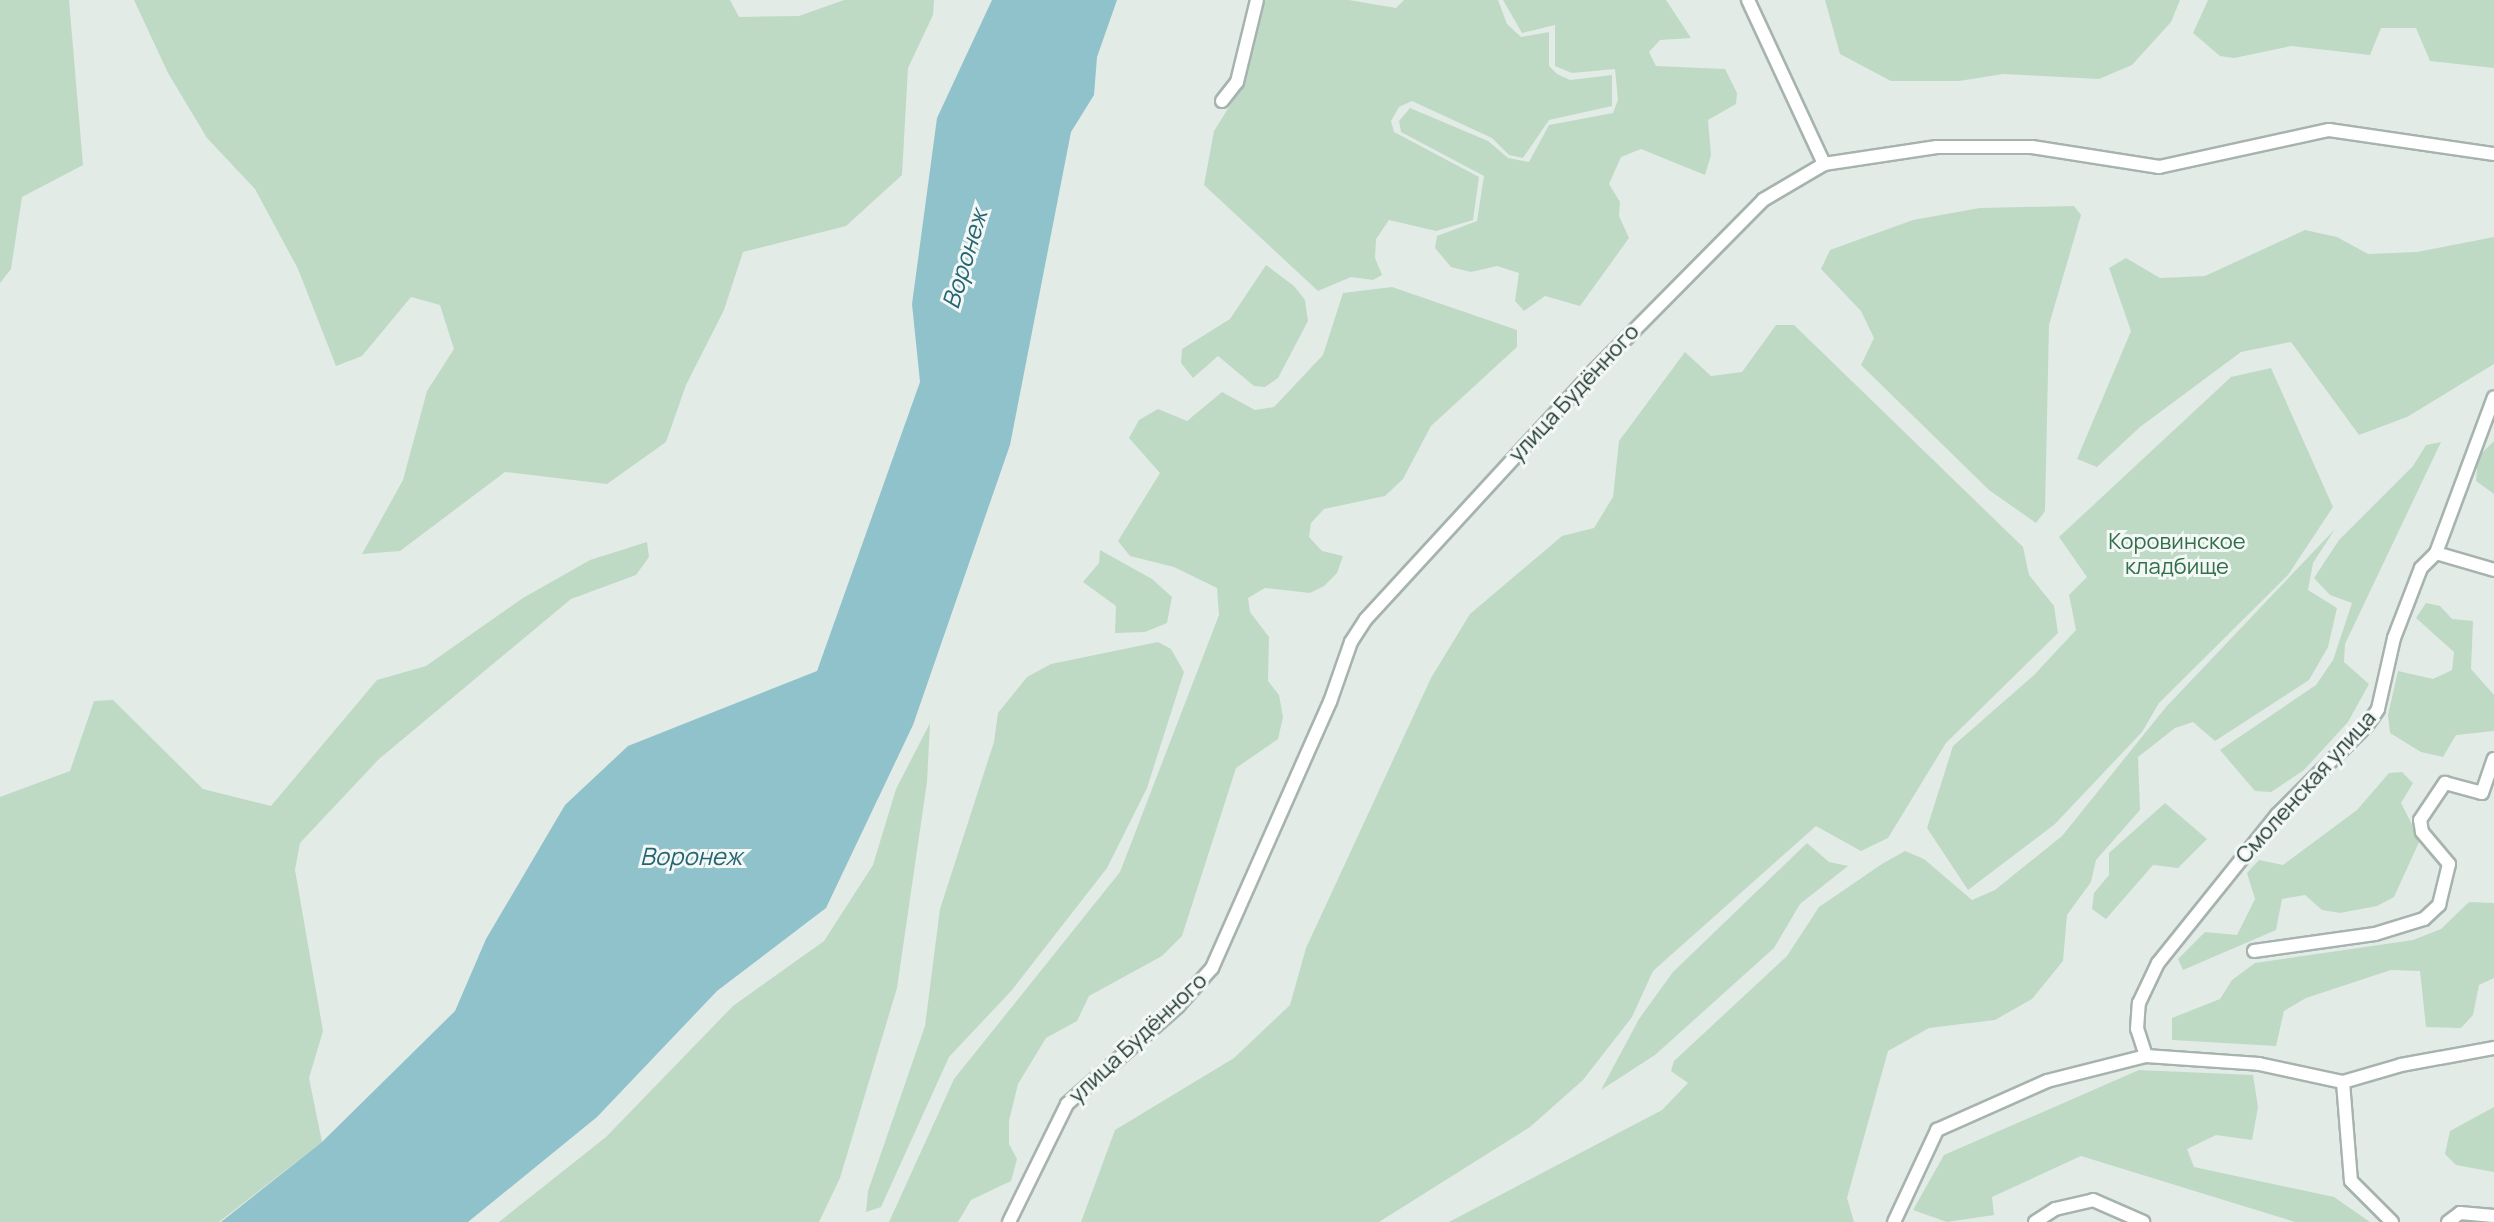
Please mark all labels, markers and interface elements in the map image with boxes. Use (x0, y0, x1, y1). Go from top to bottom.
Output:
water label: Воронеж (935, 206, 993, 312)
street label: улица Будённого (1503, 319, 1645, 467)
park label: Коровинское кладбище (2108, 528, 2246, 580)
street label: Смоленская улица (2230, 705, 2382, 869)
water label: Воронеж (640, 842, 742, 870)
street label: улица Будённого (1064, 967, 1212, 1109)

